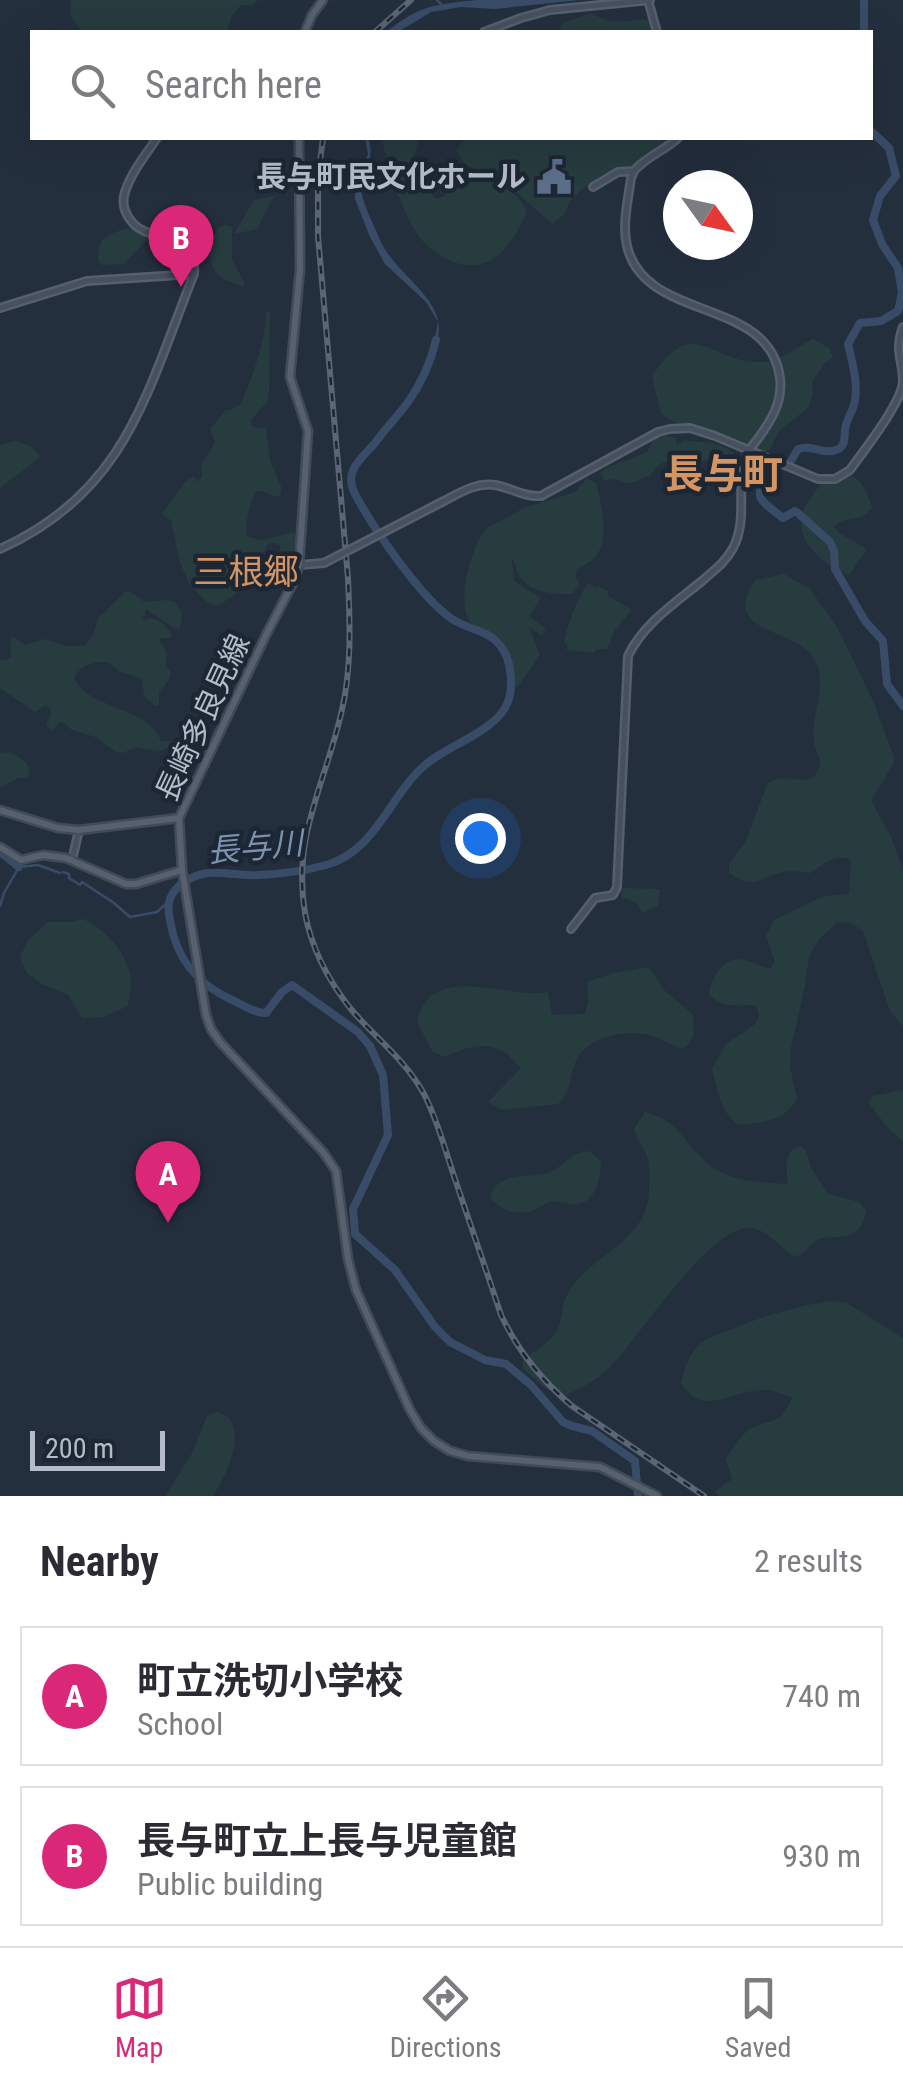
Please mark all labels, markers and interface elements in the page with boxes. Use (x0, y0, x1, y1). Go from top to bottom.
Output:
search box (30, 30, 873, 140)
icon: search (65, 58, 120, 113)
text: Search here (145, 63, 322, 107)
public building icon: 長与町民文化ホール (535, 158, 573, 196)
place label: 長与町民文化ホール (256, 159, 526, 194)
north arrow (663, 170, 753, 260)
pin: B (148, 204, 214, 287)
district label: 長与町 (663, 451, 783, 498)
district label: 三根郷 (193, 552, 299, 593)
street label: 長崎多良見線 (149, 629, 256, 807)
your location (455, 813, 506, 864)
water label: 長与川 (206, 824, 307, 870)
pin: A (136, 1140, 200, 1223)
scale bar (30, 1426, 165, 1470)
text: 200 m (45, 1432, 114, 1465)
text: Nearby (40, 1537, 159, 1586)
text: 2 results (754, 1542, 863, 1580)
text: 町立洗切小学校 (137, 1659, 403, 1703)
text: A (65, 1677, 84, 1715)
text: 740 m (782, 1677, 861, 1715)
text: School (137, 1705, 223, 1743)
text: 長与町立上長与児童館 (137, 1819, 517, 1863)
text: B (66, 1837, 83, 1875)
text: 930 m (782, 1837, 861, 1875)
text: Public building (137, 1865, 323, 1903)
tab: Map (112, 1971, 167, 2064)
tab: Directions (390, 1971, 502, 2064)
tab: Saved (725, 1971, 791, 2064)

